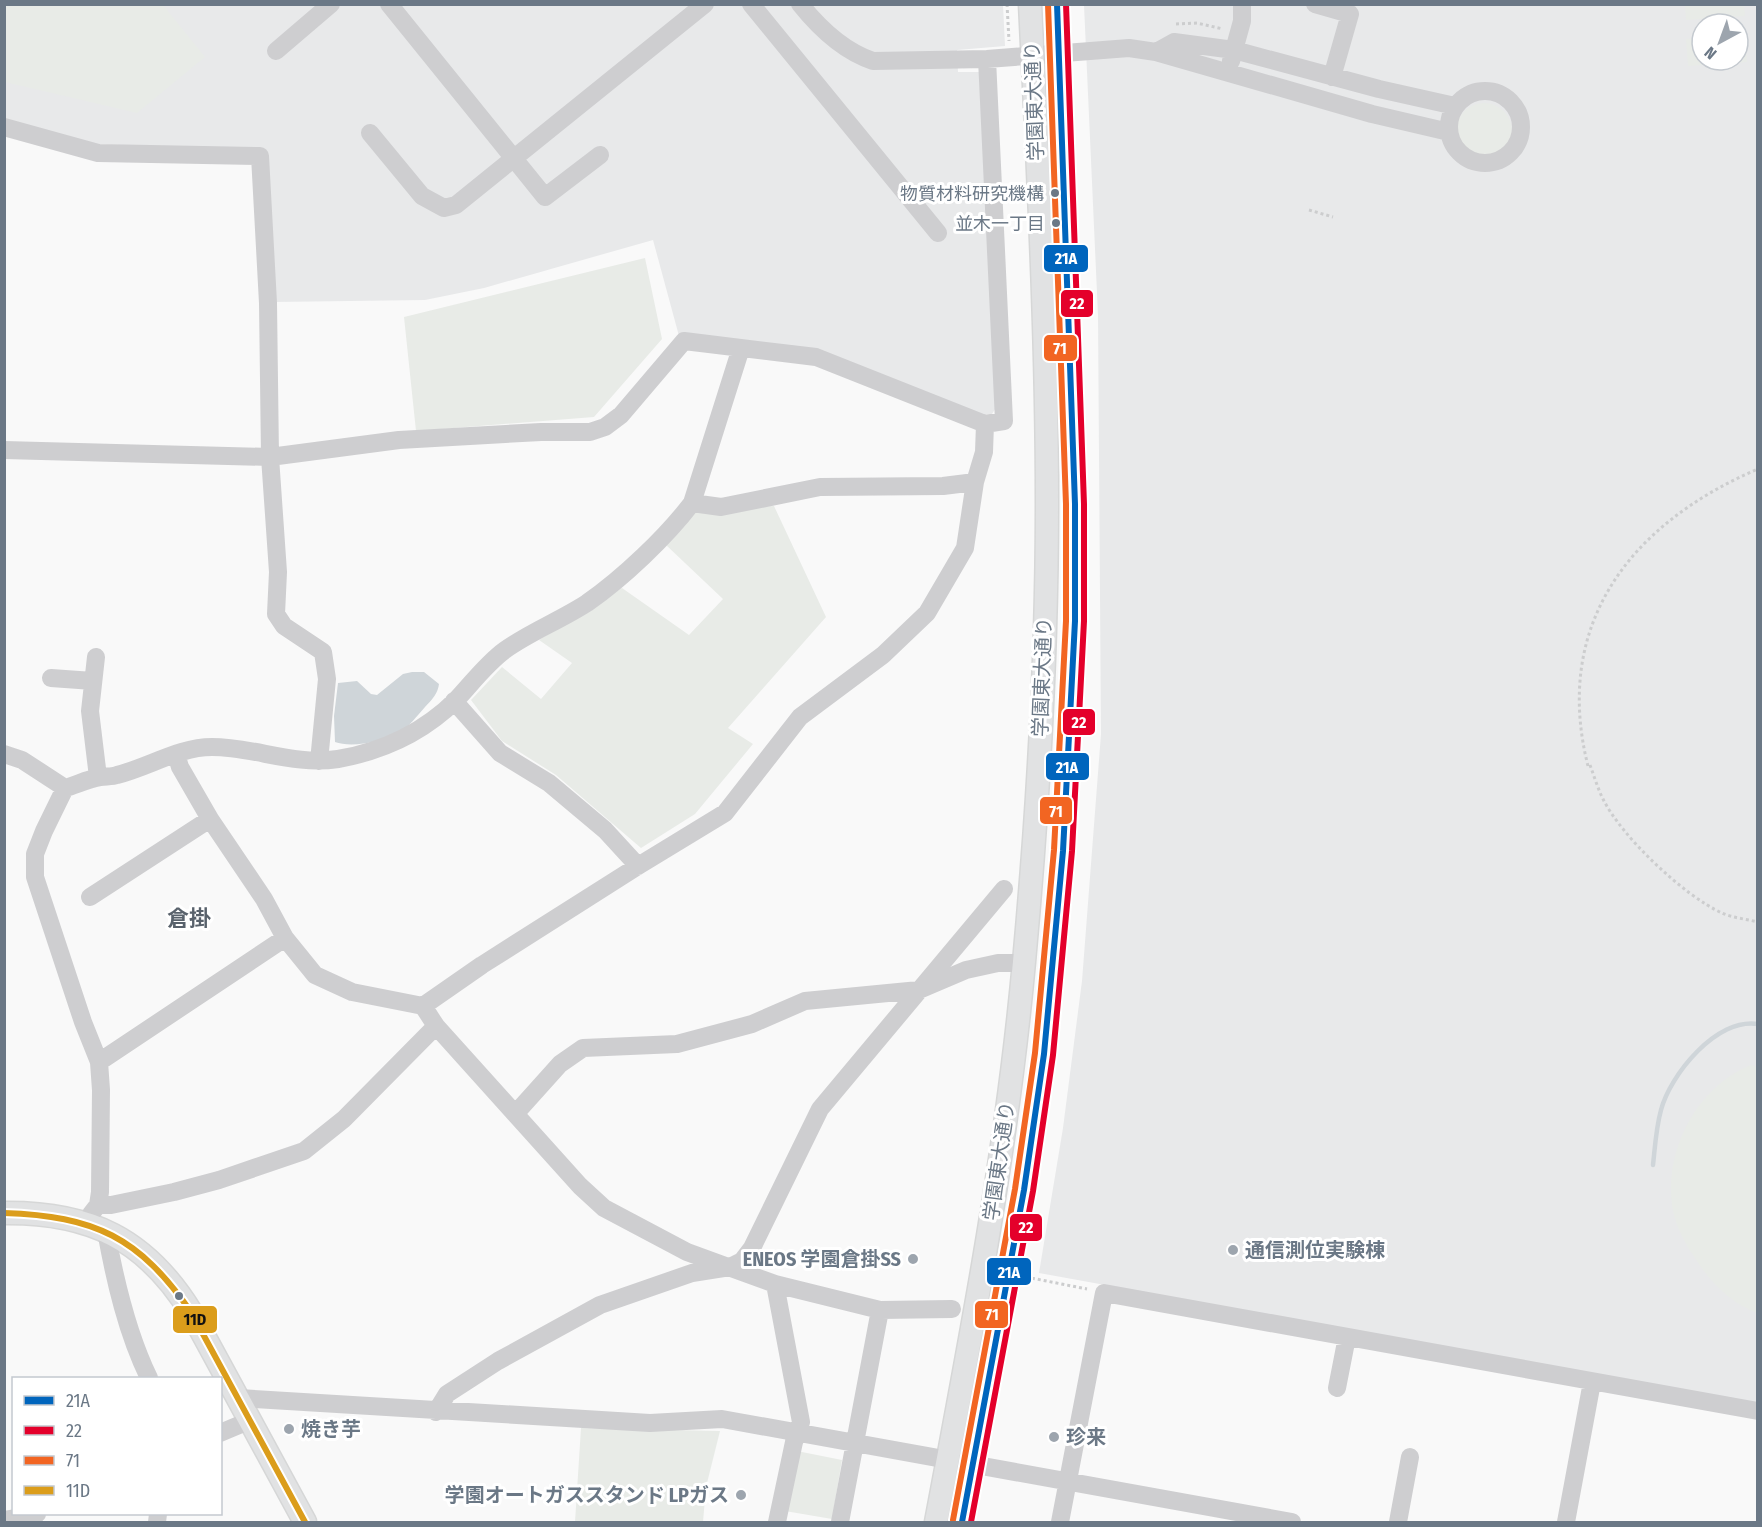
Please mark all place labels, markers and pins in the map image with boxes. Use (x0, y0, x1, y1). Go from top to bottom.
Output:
place label: 物質材料研究機構 (900, 183, 1044, 205)
marker: 物質材料研究機構 (1049, 187, 1061, 199)
place label: 並木一丁目 (955, 213, 1045, 235)
marker: 並木一丁目 (1050, 217, 1062, 229)
place label: 通信測位実験棟 (1245, 1238, 1385, 1262)
marker: 通信測位実験棟 (1226, 1243, 1240, 1257)
place label: ENEOS 学園倉掛SS (743, 1247, 901, 1271)
marker: ENEOS 学園倉掛SS (906, 1252, 920, 1266)
unlabelled marker (173, 1290, 185, 1302)
place label: 焼き芋 (301, 1417, 361, 1441)
marker: 焼き芋 (282, 1422, 296, 1436)
place label: 珍来 (1066, 1425, 1106, 1449)
marker: 珍来 (1047, 1430, 1061, 1444)
place label: 学園オートガススタンド LPガス (445, 1483, 729, 1507)
marker: 学園オートガススタンド LPガス (734, 1488, 748, 1502)

